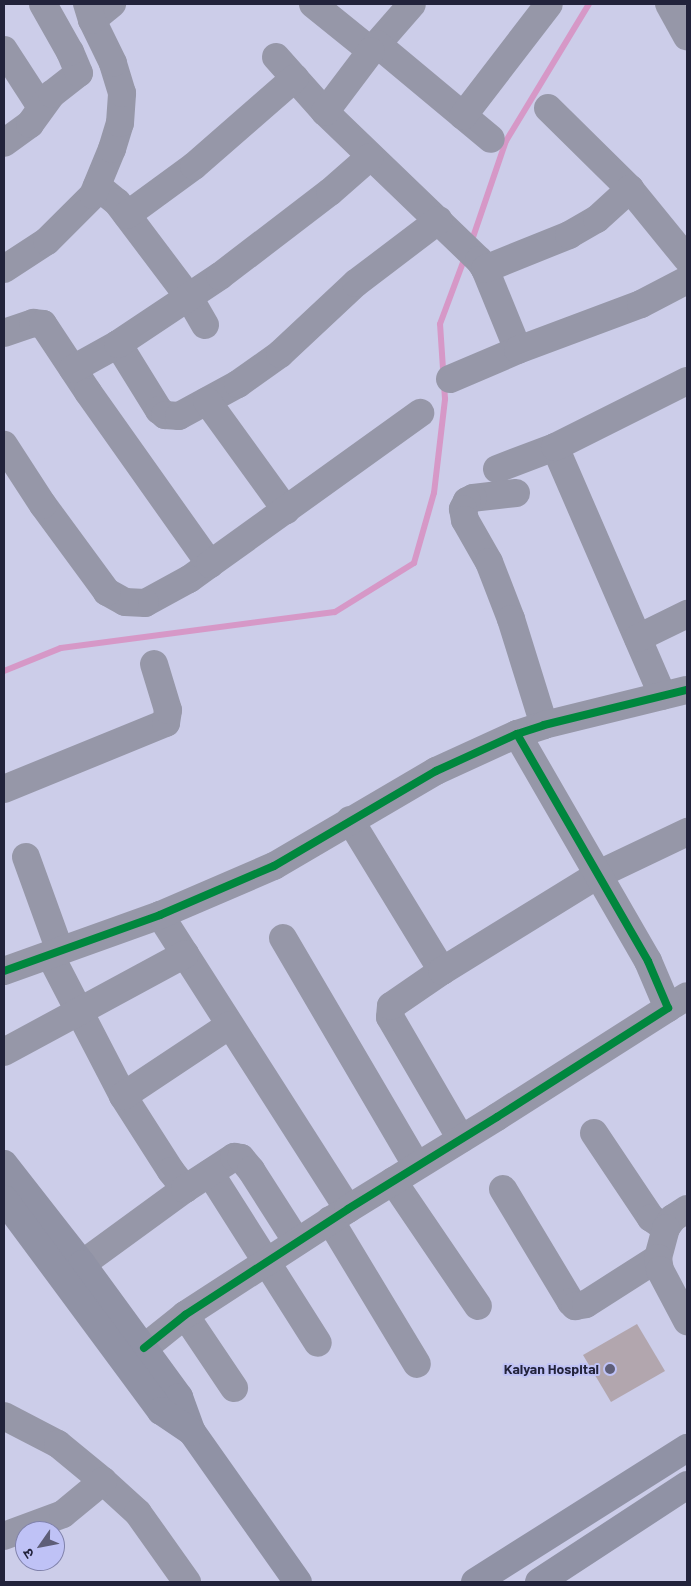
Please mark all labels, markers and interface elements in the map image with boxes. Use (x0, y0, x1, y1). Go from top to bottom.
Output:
place label: Kalyan Hospital (504, 1361, 599, 1377)
marker: Kalyan Hospital (603, 1362, 617, 1376)
north arrow (15, 1521, 65, 1571)
text: उ (18, 1546, 37, 1562)

